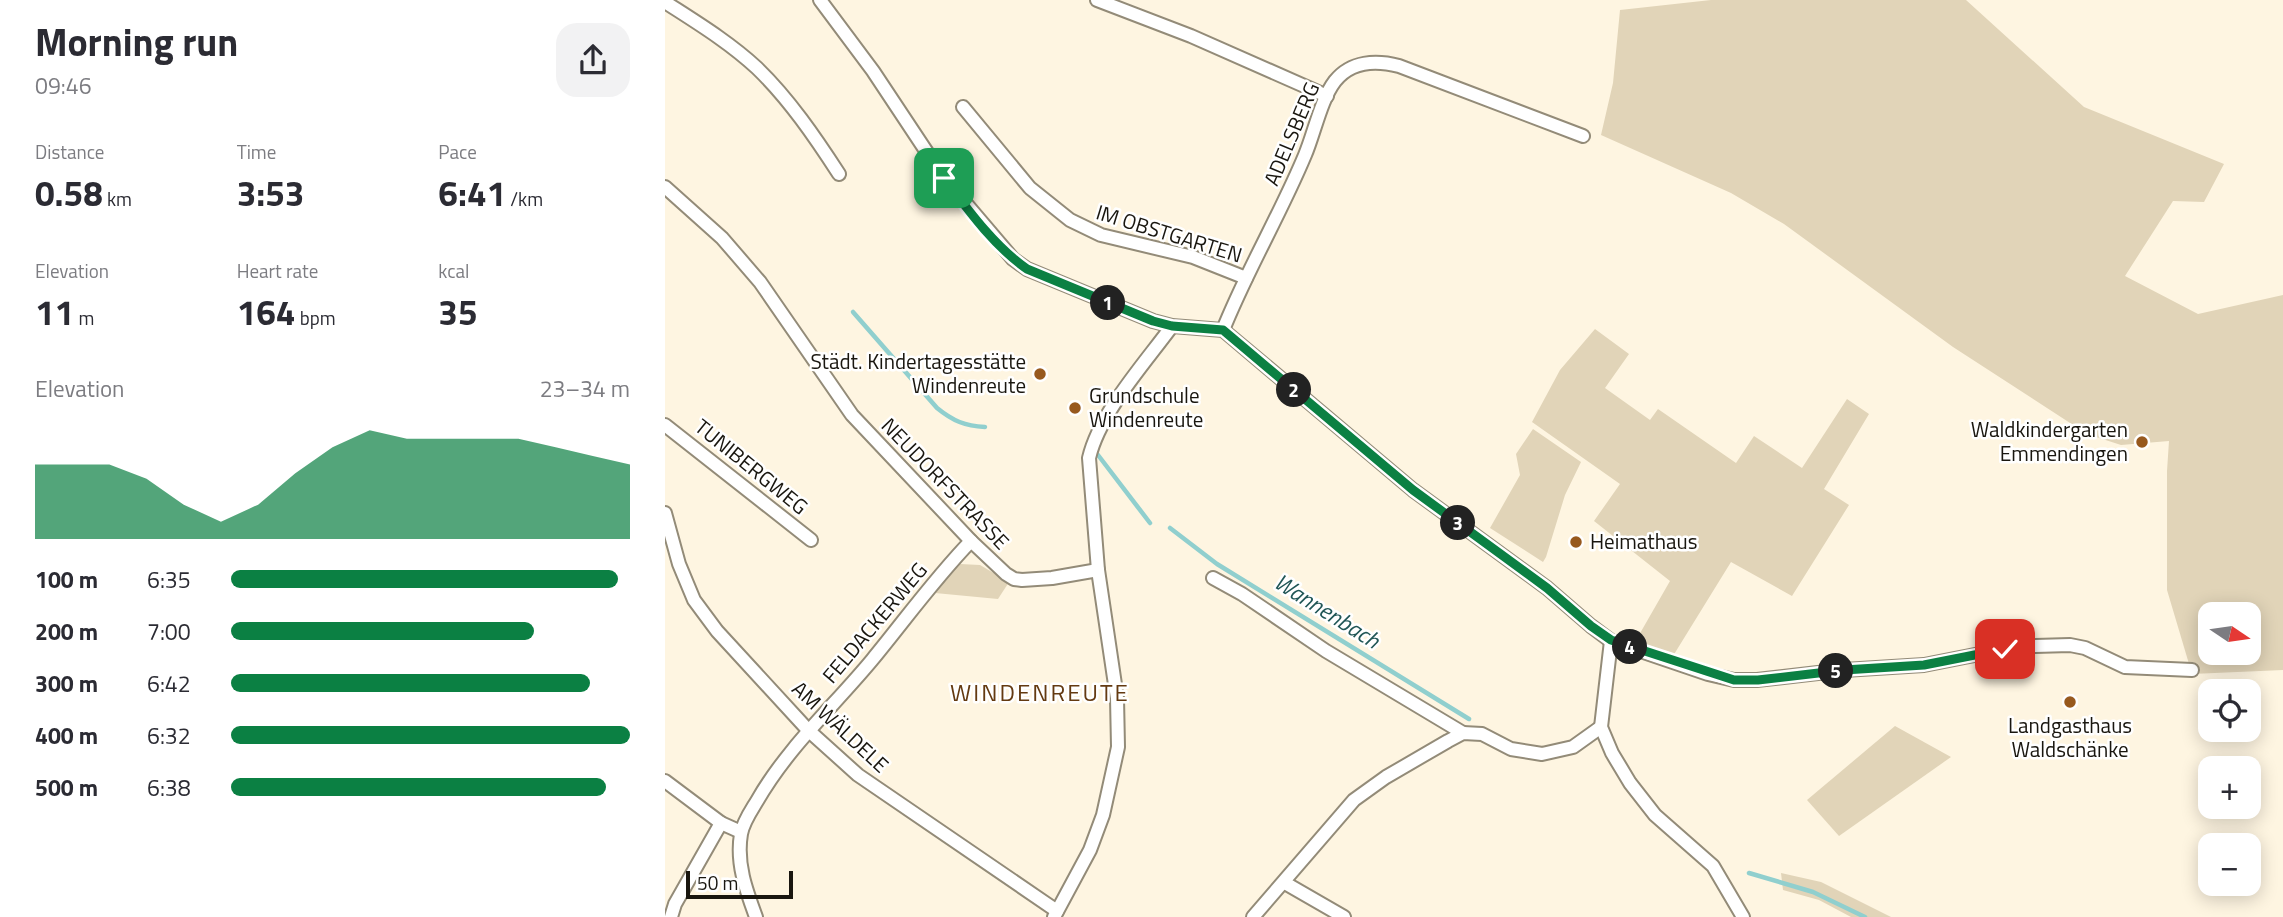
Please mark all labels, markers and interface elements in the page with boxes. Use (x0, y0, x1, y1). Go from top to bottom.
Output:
text: Morning run (35, 13, 238, 71)
button: share (556, 23, 630, 97)
text: 09:46 (35, 68, 92, 103)
street label: ADELSBERG (1255, 77, 1327, 190)
text: Distance (35, 137, 104, 166)
text: Time (237, 137, 276, 166)
text: Pace (438, 137, 477, 166)
pin (914, 148, 974, 208)
icon: arrive (925, 159, 963, 197)
text: 0.58 (35, 166, 103, 220)
text: 3:53 (237, 166, 304, 220)
text: 6:41 (438, 166, 506, 220)
text: km (103, 184, 132, 213)
text: /km (506, 184, 543, 213)
street label: IM OBSTGARTEN (1092, 196, 1246, 270)
text: Elevation (35, 256, 109, 285)
text: Heart rate (237, 256, 318, 285)
text: kcal (438, 256, 469, 285)
text: 11 (35, 285, 74, 339)
text: 164 (237, 285, 295, 339)
text: 35 (438, 285, 478, 339)
pin: 1 (1091, 286, 1125, 320)
text: 1 (1102, 288, 1113, 317)
text: m (74, 303, 94, 332)
text: bpm (295, 303, 336, 332)
place label: Städt. Kindertagesstätte Windenreute (810, 345, 1026, 401)
marker: Städt. Kindertagesstätte Windenreute (1032, 366, 1048, 382)
text: Elevation (35, 371, 124, 406)
text: 23–34 m (540, 371, 630, 406)
pin: 2 (1277, 372, 1311, 408)
text: 2 (1288, 375, 1299, 404)
place label: Grundschule Windenreute (1089, 379, 1203, 435)
marker: Grundschule Windenreute (1067, 400, 1083, 416)
street label: NEUDORFSTRASSE (874, 410, 1017, 556)
street label: TUNIBERGWEG (688, 411, 815, 522)
place label: Waldkindergarten Emmendingen (1971, 413, 2128, 469)
marker: Waldkindergarten Emmendingen (2134, 434, 2150, 450)
pin: 3 (1441, 505, 1475, 540)
text: 3 (1452, 508, 1463, 537)
place label: Heimathaus (1590, 525, 1697, 557)
marker: Heimathaus (1568, 534, 1584, 550)
street label: FELDACKERWEG (814, 555, 934, 690)
text: 100 m (35, 562, 98, 597)
text: 6:35 (147, 562, 191, 597)
water label: Wannenbach (1268, 564, 1387, 657)
north arrow (2198, 602, 2261, 665)
map controls (2198, 602, 2261, 896)
text: 200 m (35, 614, 98, 649)
text: 7:00 (147, 614, 191, 649)
pin (1975, 619, 2035, 679)
pin: 4 (1613, 630, 1647, 664)
icon: check (1986, 630, 2024, 668)
text: 4 (1624, 632, 1635, 661)
pin: 5 (1819, 654, 1853, 688)
text: 5 (1830, 656, 1841, 685)
text: 300 m (35, 666, 98, 701)
text: 6:42 (147, 666, 191, 701)
street label: AM WÄLDELE (785, 673, 896, 780)
district label: WINDENREUTE (950, 674, 1130, 710)
button: locate (2198, 679, 2261, 742)
marker: Landgasthaus Waldschänke (2062, 694, 2078, 710)
place label: Landgasthaus Waldschänke (2008, 709, 2132, 765)
text: 400 m (35, 718, 98, 753)
text: 6:32 (147, 718, 191, 753)
button: + (2198, 756, 2261, 819)
text: 500 m (35, 770, 98, 805)
text: 6:38 (147, 770, 191, 805)
button: − (2198, 833, 2261, 896)
scale bar (686, 868, 793, 900)
text: 50 m (697, 868, 738, 897)

